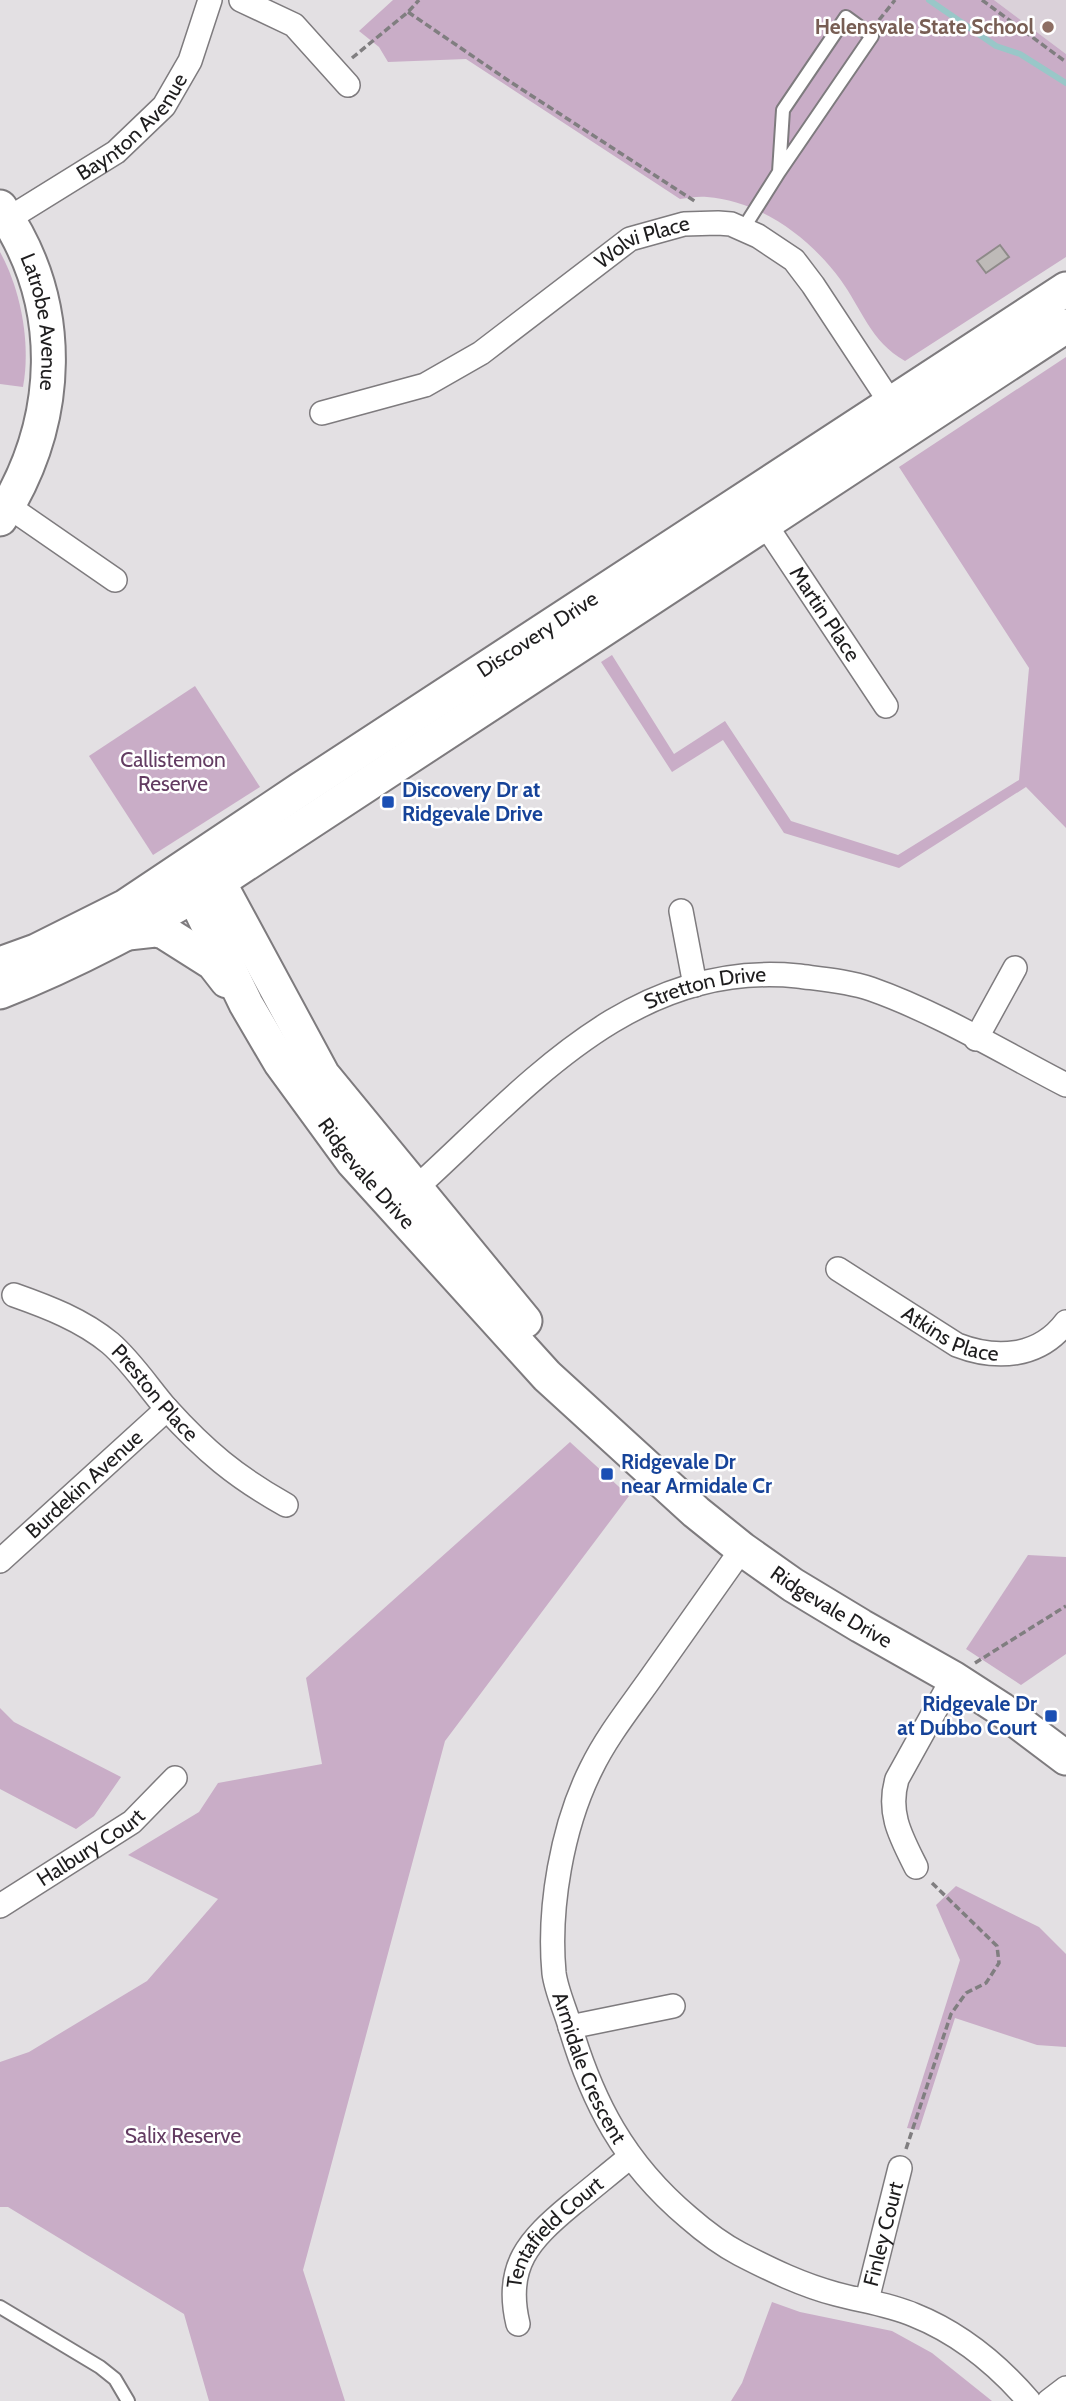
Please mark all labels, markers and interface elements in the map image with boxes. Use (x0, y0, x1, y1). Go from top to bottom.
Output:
place label: Helensvale State School (815, 14, 1034, 39)
marker: Helensvale State School (1040, 19, 1056, 35)
street label: Baynton Avenue (72, 69, 192, 185)
street label: Wolvi Place (590, 210, 692, 273)
street label: Latrobe Avenue (15, 249, 61, 392)
street label: Martin Place (785, 561, 866, 666)
street label: Discovery Drive (472, 585, 603, 682)
park label: Callistemon Reserve (120, 747, 226, 796)
place label: Discovery Dr at Ridgevale Drive (402, 777, 543, 826)
marker: Discovery Dr at Ridgevale Drive (380, 794, 396, 810)
street label: Stretton Drive (640, 962, 767, 1014)
street label: Ridgevale Drive (313, 1113, 421, 1234)
street label: Atkins Place (897, 1300, 1000, 1366)
street label: Preston Place (107, 1339, 204, 1446)
street label: Burdekin Avenue (20, 1424, 148, 1543)
place label: Ridgevale Dr near Armidale Cr (621, 1449, 772, 1498)
marker: Ridgevale Dr near Armidale Cr (599, 1466, 615, 1482)
street label: Ridgevale Drive (766, 1560, 897, 1653)
place label: Ridgevale Dr at Dubbo Court (897, 1691, 1037, 1740)
marker: Ridgevale Dr at Dubbo Court (1043, 1708, 1059, 1724)
street label: Halbury Court (32, 1803, 150, 1891)
street label: Armidale Crescent (547, 1989, 632, 2148)
park label: Salix Reserve (125, 2123, 241, 2148)
street label: Tentafield Court (501, 2171, 608, 2289)
street label: Finley Court (858, 2179, 908, 2289)

